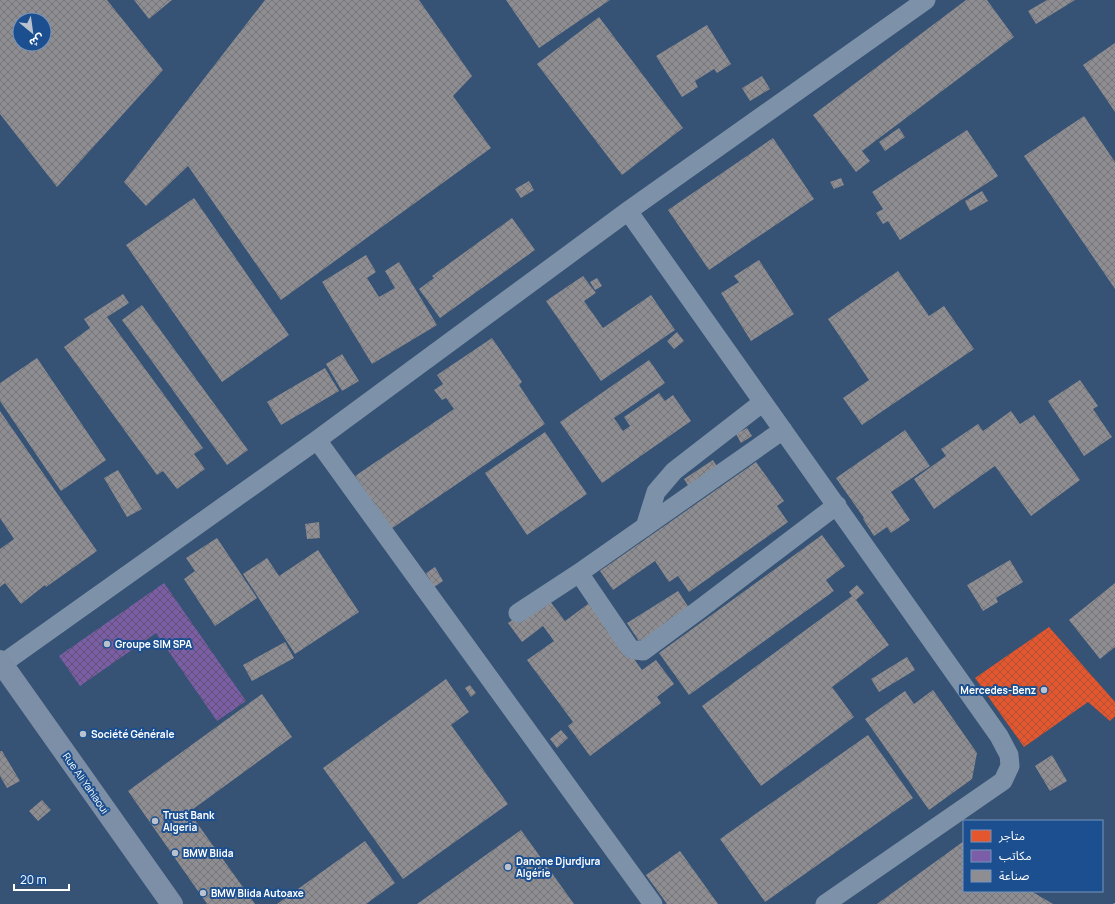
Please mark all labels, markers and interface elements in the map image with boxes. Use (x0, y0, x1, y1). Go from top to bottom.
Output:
north arrow (12, 12, 52, 52)
text: ش (27, 31, 47, 51)
place label: Groupe SIM SPA (115, 637, 192, 651)
marker: Groupe SIM SPA (102, 639, 112, 649)
place label: Mercedes-Benz (960, 683, 1036, 697)
marker: Mercedes-Benz (1039, 685, 1049, 695)
place label: Société Générale (91, 727, 174, 741)
marker: Société Générale (78, 729, 88, 739)
street label: Rue Ali Yahiaoui (60, 750, 112, 816)
place label: Trust Bank Algeria (163, 808, 215, 834)
marker: Trust Bank Algeria (150, 816, 160, 826)
legend (963, 820, 1103, 892)
text: متاجر (998, 827, 1025, 844)
place label: BMW Blida (183, 846, 234, 860)
text: مكاتب (999, 847, 1032, 864)
marker: BMW Blida (170, 848, 180, 858)
place label: Danone Djurdjura Algérie (516, 854, 601, 880)
marker: Danone Djurdjura Algérie (503, 862, 513, 872)
scale bar (14, 866, 69, 892)
text: صناعة (999, 867, 1029, 884)
text: 20 m (20, 871, 47, 888)
place label: BMW Blida Autoaxe (211, 886, 304, 900)
marker: BMW Blida Autoaxe (198, 888, 208, 898)

